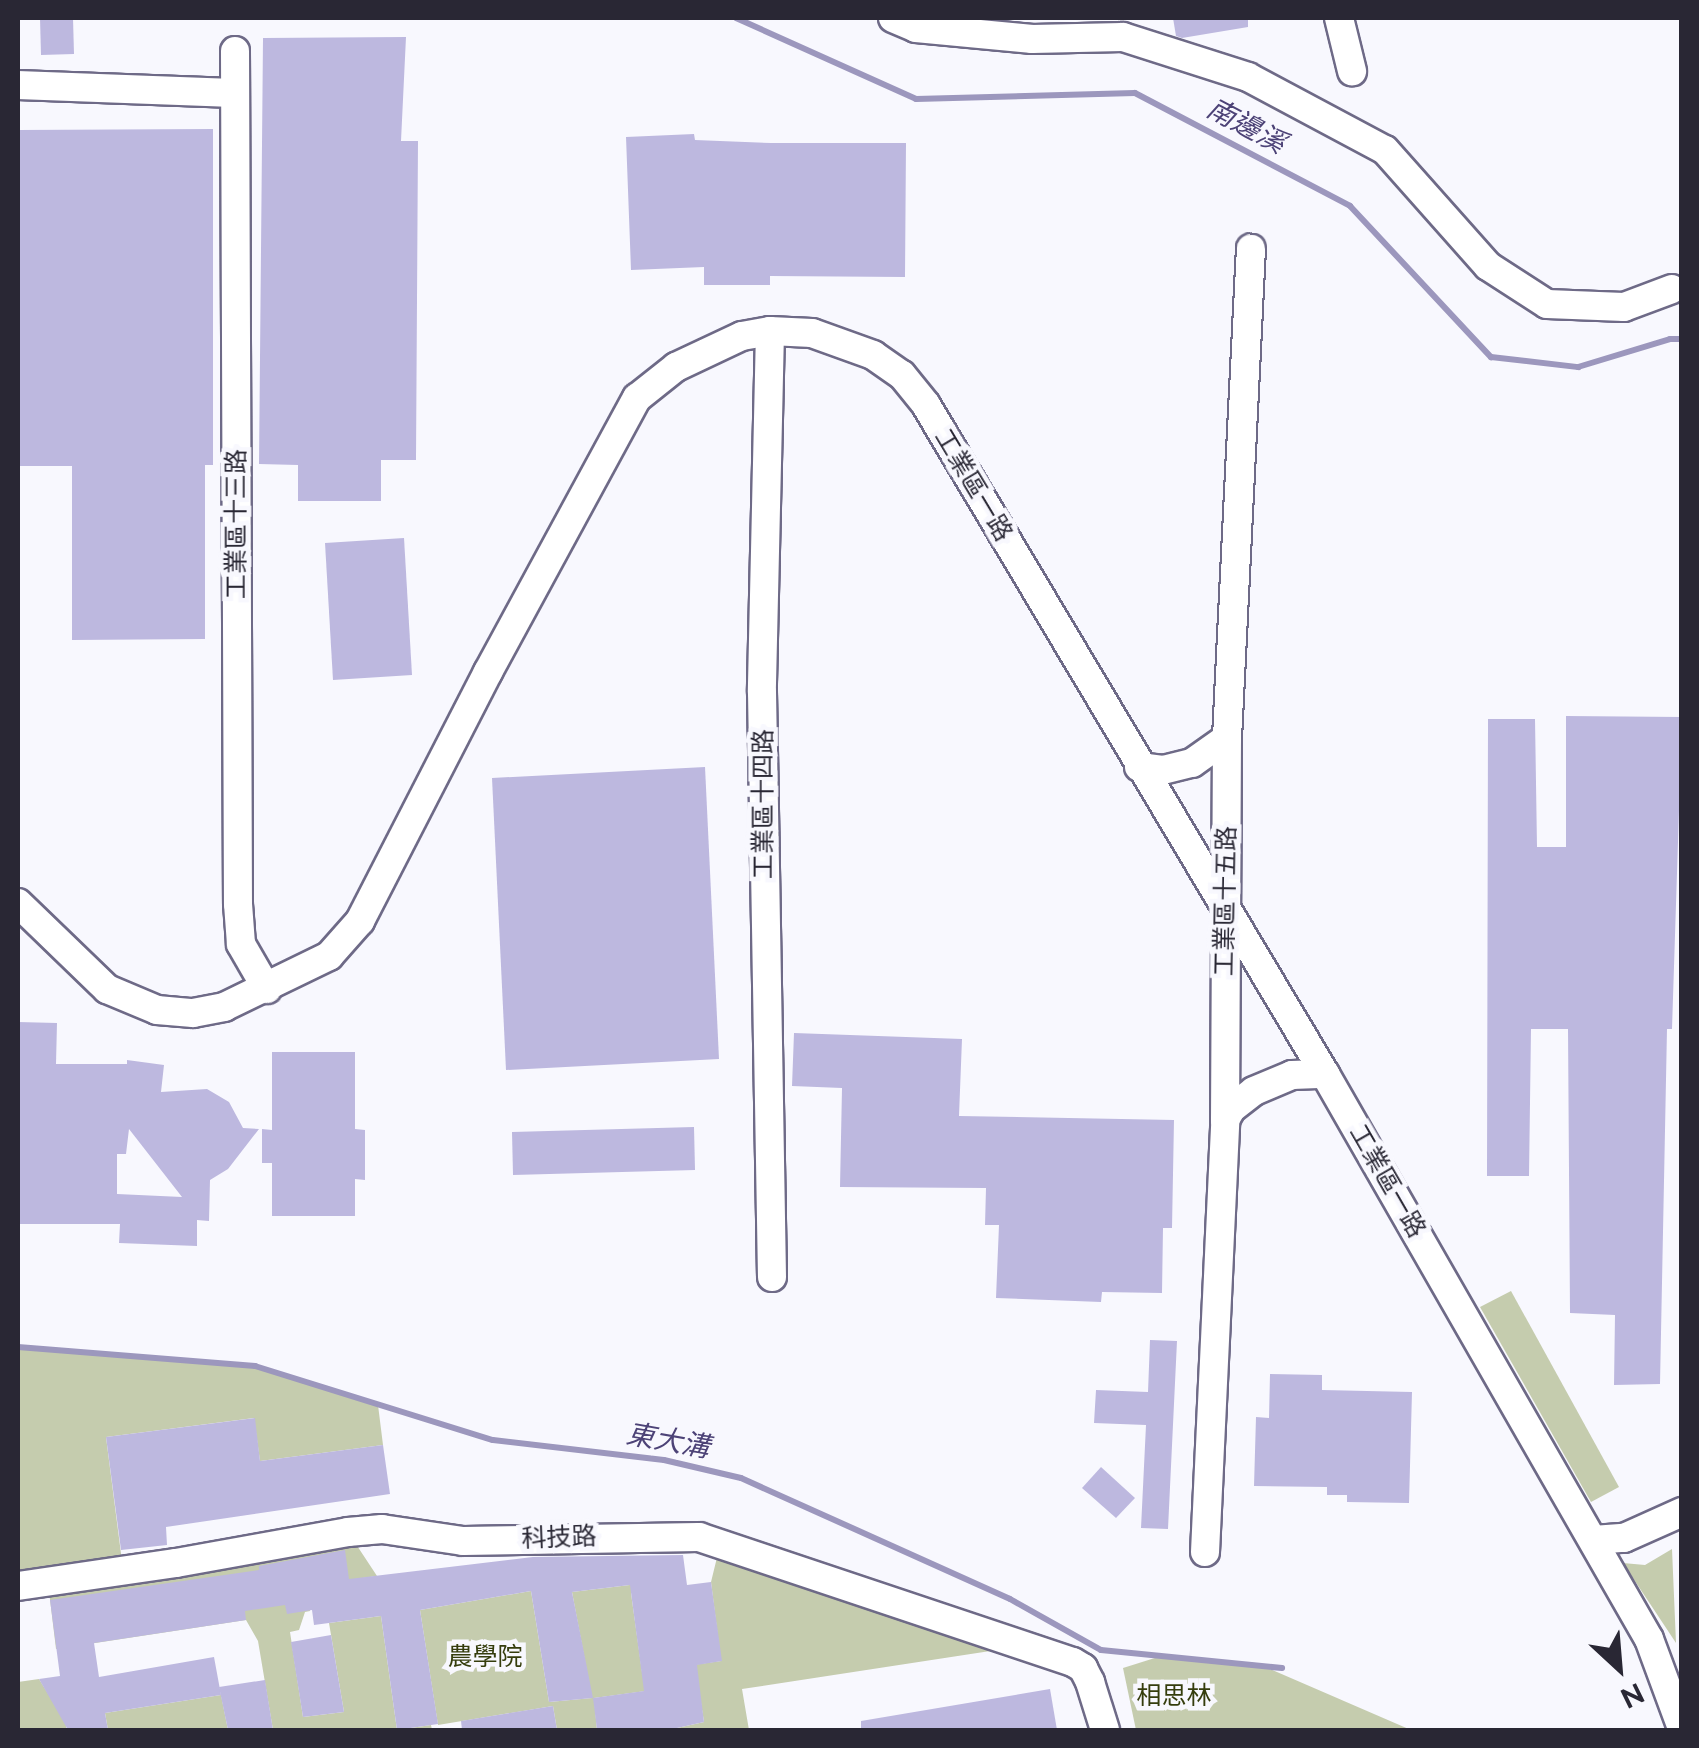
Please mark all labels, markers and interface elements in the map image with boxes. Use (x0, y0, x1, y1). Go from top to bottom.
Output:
water label: 南邊溪 (1201, 91, 1291, 161)
street label: 工業區一路 (929, 424, 1019, 546)
street label: 工業區十三路 (221, 449, 251, 599)
street label: 工業區十四路 (748, 729, 778, 879)
street label: 工業區十五路 (1209, 826, 1241, 976)
street label: 工業區一路 (1344, 1119, 1432, 1243)
water label: 東大溝 (624, 1417, 712, 1465)
street label: 科技路 (521, 1521, 597, 1553)
north arrow (1569, 1618, 1669, 1718)
park label: 農學院 (448, 1641, 522, 1671)
text: N (1616, 1676, 1649, 1715)
park label: 相思林 (1137, 1680, 1211, 1710)

